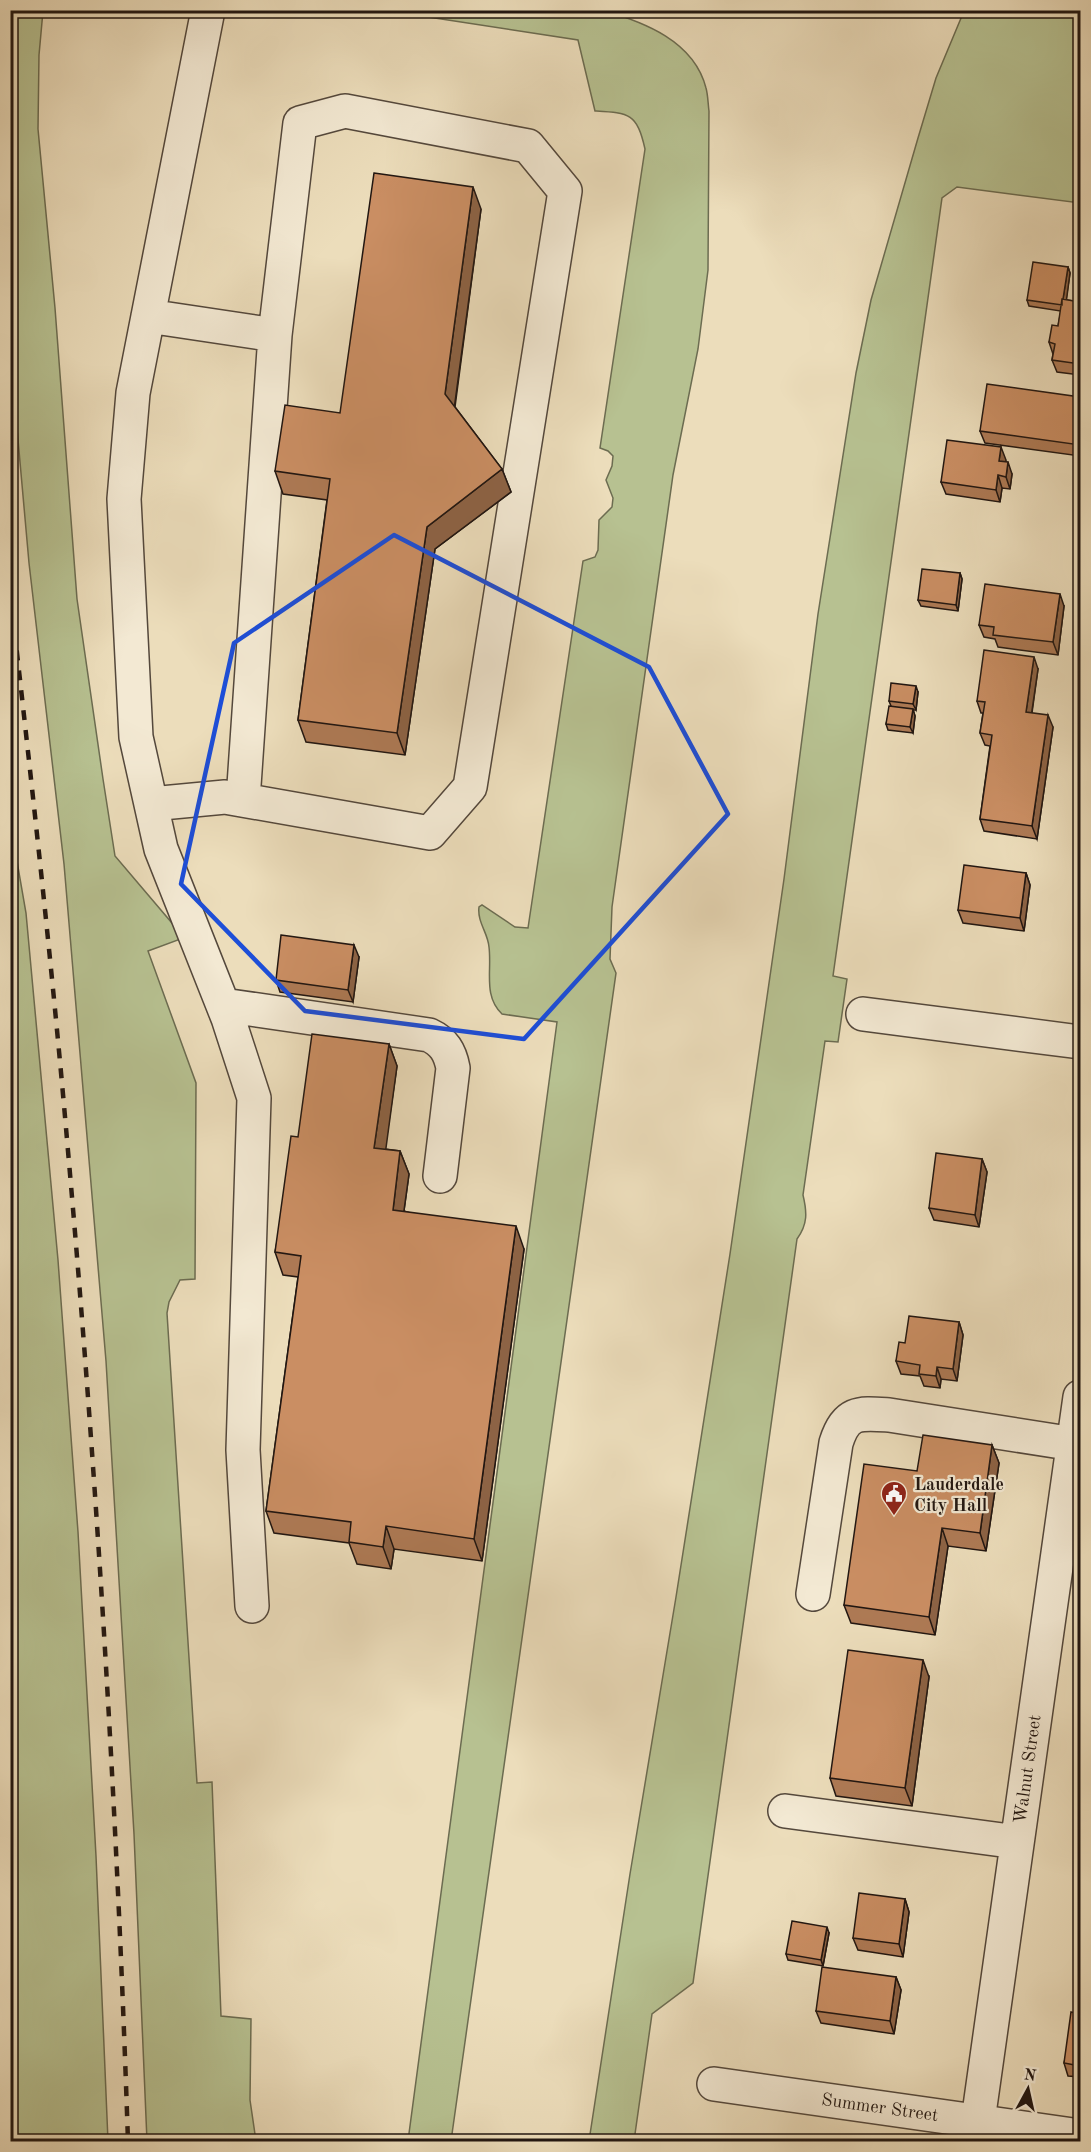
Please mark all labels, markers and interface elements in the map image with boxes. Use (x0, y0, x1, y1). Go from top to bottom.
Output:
place label: Lauderdale City Hall (914, 1476, 1004, 1515)
public building icon: Lauderdale City Hall (879, 1479, 909, 1517)
street label: Walnut Street (1011, 1713, 1045, 1825)
north arrow (998, 2059, 1058, 2119)
text: N (1023, 2067, 1038, 2085)
street label: Summer Street (820, 2091, 939, 2125)

